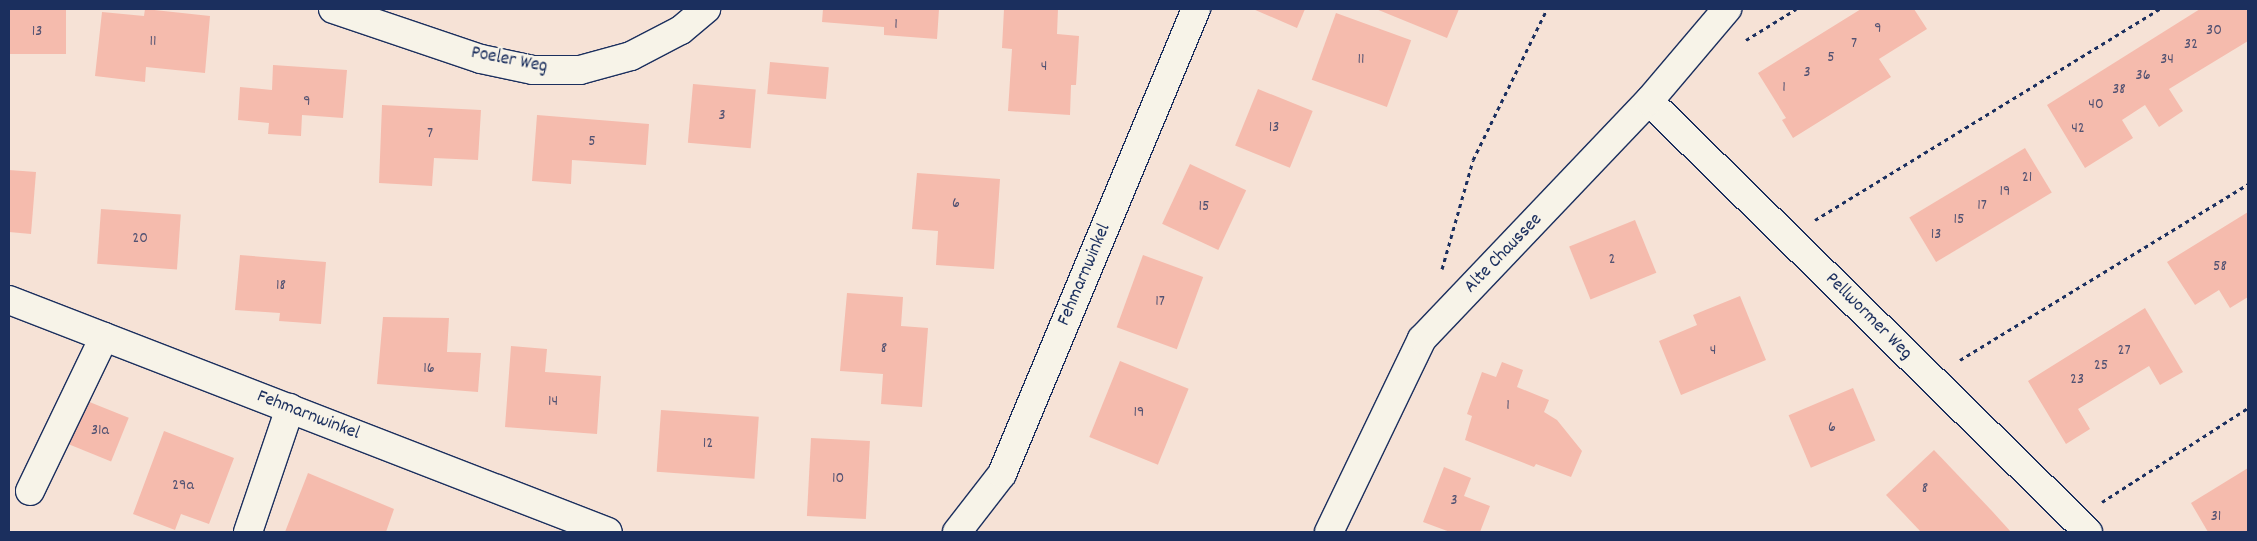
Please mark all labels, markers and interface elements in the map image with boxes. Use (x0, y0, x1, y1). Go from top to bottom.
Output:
house number: 1 (894, 15, 898, 35)
house number: 9 (1874, 19, 1882, 39)
house number: 30 (2206, 21, 2222, 41)
house number: 13 (32, 22, 42, 42)
house number: 11 (149, 32, 157, 52)
house number: 7 (1851, 34, 1857, 54)
house number: 32 (2184, 35, 2198, 55)
street label: Poeler Weg (469, 42, 549, 80)
house number: 5 (1827, 48, 1835, 68)
house number: 11 (1357, 50, 1365, 70)
house number: 34 (2160, 50, 2174, 70)
house number: 4 (1041, 57, 1047, 77)
house number: 3 (1803, 63, 1811, 83)
house number: 36 (2136, 66, 2150, 86)
house number: 1 (1782, 78, 1786, 98)
house number: 38 (2112, 80, 2126, 100)
house number: 9 (303, 92, 311, 112)
house number: 40 (2088, 95, 2104, 115)
house number: 3 (718, 106, 726, 126)
house number: 13 (1269, 118, 1279, 138)
house number: 42 (2071, 119, 2085, 139)
house number: 7 (427, 124, 433, 144)
house number: 5 (588, 132, 596, 152)
house number: 21 (2022, 168, 2032, 188)
house number: 19 (2000, 182, 2010, 202)
house number: 6 (952, 194, 960, 214)
house number: 17 (1977, 196, 1987, 216)
house number: 15 (1199, 197, 1209, 217)
street label: Alte Chaussee (1460, 209, 1548, 299)
house number: 15 (1954, 210, 1964, 230)
street label: Fehmarnwinkel (1053, 221, 1117, 329)
house number: 13 (1931, 225, 1941, 245)
house number: 20 (132, 229, 148, 249)
house number: 2 (1609, 250, 1615, 270)
house number: 58 (2213, 257, 2227, 277)
street label: Pellwormer Weg (1820, 269, 1916, 365)
house number: 18 (276, 276, 286, 296)
house number: 17 (1155, 292, 1165, 312)
house number: 8 (881, 339, 887, 359)
house number: 4 (1710, 341, 1716, 361)
house number: 27 (2117, 341, 2131, 361)
house number: 25 (2094, 356, 2108, 376)
house number: 16 (423, 359, 435, 379)
house number: 23 (2070, 370, 2084, 390)
street label: Fehmarnwinkel (253, 386, 363, 446)
house number: 14 (548, 392, 558, 412)
house number: 1 (1506, 396, 1510, 416)
house number: 19 (1134, 403, 1144, 423)
house number: 6 (1828, 418, 1836, 438)
house number: 31a (91, 421, 109, 441)
house number: 12 (703, 434, 713, 454)
house number: 10 (832, 469, 844, 489)
house number: 29a (172, 476, 194, 496)
house number: 8 (1922, 479, 1928, 499)
house number: 3 (1450, 491, 1458, 511)
house number: 31 (2211, 507, 2221, 527)

